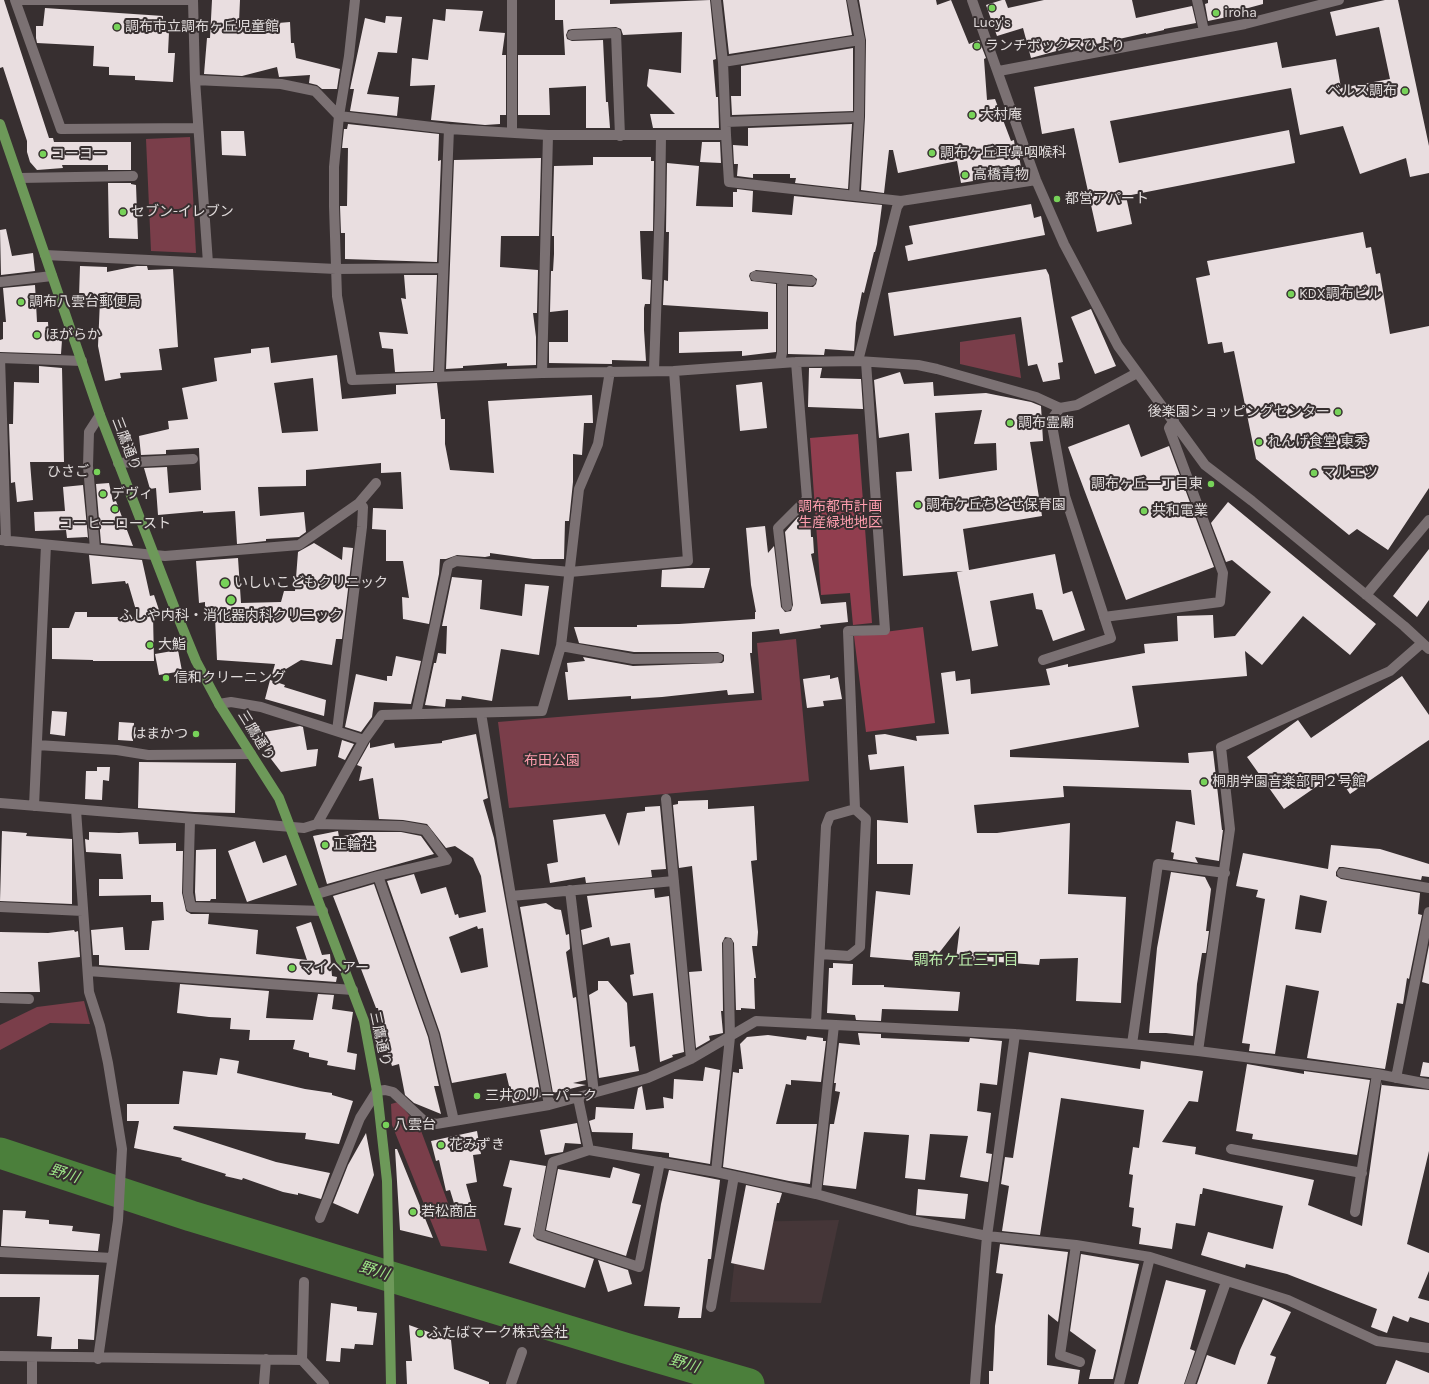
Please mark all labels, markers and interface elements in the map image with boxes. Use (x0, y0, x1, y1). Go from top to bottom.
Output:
marker: Lucy's (987, 3, 997, 13)
place label: iroha (1224, 5, 1257, 21)
marker: iroha (1211, 8, 1221, 18)
place label: Lucy's (973, 15, 1011, 31)
place label: 調布市立調布ヶ丘児童館 (125, 19, 279, 35)
marker: 調布市立調布ヶ丘児童館 (112, 22, 122, 32)
place label: ランチボックスひより (985, 38, 1125, 54)
marker: ランチボックスひより (972, 41, 982, 51)
place label: ベルス調布 (1327, 83, 1397, 99)
marker: ベルス調布 (1400, 86, 1410, 96)
place label: 大村庵 (980, 107, 1022, 123)
marker: 大村庵 (967, 110, 977, 120)
place label: 調布ヶ丘耳鼻咽喉科 (940, 145, 1066, 161)
place label: コーヨー (51, 146, 107, 162)
marker: 調布ヶ丘耳鼻咽喉科 (927, 148, 937, 158)
marker: コーヨー (38, 149, 48, 159)
place label: 高橋青物 (973, 167, 1029, 183)
marker: 高橋青物 (960, 170, 970, 180)
place label: 都営アパート (1065, 191, 1149, 207)
marker: 都営アパート (1052, 194, 1062, 204)
place label: セブン-イレブン (131, 204, 234, 220)
marker: セブン-イレブン (118, 207, 128, 217)
place label: KDX調布ビル (1299, 286, 1382, 302)
marker: KDX調布ビル (1286, 289, 1296, 299)
place label: 調布八雲台郵便局 (29, 294, 141, 310)
marker: 調布八雲台郵便局 (16, 297, 26, 307)
place label: ほがらか (45, 327, 101, 343)
marker: ほがらか (32, 330, 42, 340)
place label: 後楽園ショッピングセンター (1148, 404, 1330, 420)
marker: 後楽園ショッピングセンター (1333, 407, 1343, 417)
street label: 三鷹通り (108, 415, 144, 473)
place label: 調布霊廟 (1018, 415, 1074, 431)
marker: 調布霊廟 (1005, 418, 1015, 428)
place label: れんげ食堂 東秀 (1267, 434, 1368, 450)
marker: れんげ食堂 東秀 (1254, 437, 1264, 447)
place label: ひさご (47, 464, 89, 480)
place label: マルエツ (1322, 465, 1378, 481)
marker: ひさご (92, 467, 102, 477)
marker: マルエツ (1309, 468, 1319, 478)
place label: 調布ヶ丘一丁目東 (1091, 476, 1203, 492)
marker: 調布ヶ丘一丁目東 (1206, 479, 1216, 489)
place label: デヴィ (111, 486, 153, 502)
marker: デヴィ (98, 489, 108, 499)
place label: 調布ケ丘ちとせ保育園 (926, 497, 1066, 513)
park label: 調布都市計画 生産緑地地区 (798, 499, 882, 532)
marker: 調布ケ丘ちとせ保育園 (913, 500, 923, 510)
place label: 共和電業 (1152, 503, 1208, 519)
marker: コーヒーロースト (110, 504, 120, 514)
marker: 共和電業 (1139, 506, 1149, 516)
place label: コーヒーロースト (59, 516, 171, 532)
place label: いしいこどもクリニック (234, 575, 388, 591)
marker: いしいこどもクリニック (219, 577, 231, 589)
marker: ふしや内科・消化器内科クリニック (225, 594, 237, 606)
place label: ふしや内科・消化器内科クリニック (119, 608, 343, 624)
place label: 大鮨 (158, 637, 186, 653)
marker: 大鮨 (145, 640, 155, 650)
place label: 信和クリーニング (174, 670, 286, 686)
marker: 信和クリーニング (161, 673, 171, 683)
street label: 三鷹通り (234, 708, 278, 764)
place label: はまかつ (132, 726, 188, 742)
marker: はまかつ (191, 729, 201, 739)
park label: 布田公園 (524, 753, 580, 769)
place label: 桐朋学園音楽部門２号館 (1212, 774, 1366, 790)
marker: 桐朋学園音楽部門２号館 (1199, 777, 1209, 787)
place label: 正輪社 (333, 837, 375, 853)
marker: 正輪社 (320, 840, 330, 850)
district label: 調布ケ丘三丁目 (914, 952, 1018, 970)
place label: マイヘアー (300, 960, 369, 976)
marker: マイヘアー (287, 963, 297, 973)
street label: 三鷹通り (366, 1010, 394, 1068)
place label: 三井のリーパーク (485, 1088, 597, 1104)
marker: 三井のリーパーク (472, 1091, 482, 1101)
place label: 八雲台 (394, 1117, 436, 1133)
marker: 八雲台 (381, 1120, 391, 1130)
place label: 花みずき (449, 1137, 505, 1153)
marker: 花みずき (436, 1140, 446, 1150)
water label: 野川 (47, 1161, 81, 1187)
place label: 若松商店 (421, 1204, 477, 1220)
marker: 若松商店 (408, 1207, 418, 1217)
water label: 野川 (357, 1258, 391, 1284)
place label: ふたばマーク株式会社 (428, 1325, 568, 1341)
marker: ふたばマーク株式会社 (415, 1328, 425, 1338)
water label: 野川 (667, 1351, 701, 1377)

